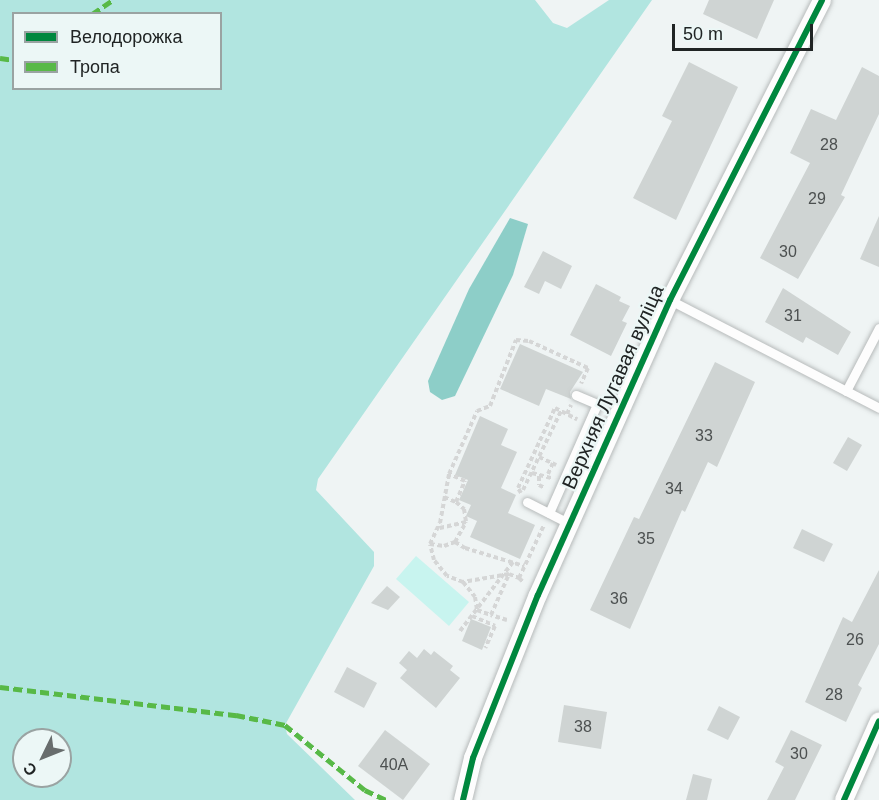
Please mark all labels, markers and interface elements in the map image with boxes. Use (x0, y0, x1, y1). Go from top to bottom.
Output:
legend (12, 12, 222, 90)
scale bar (675, 12, 816, 50)
text: 50 m (683, 24, 723, 44)
text: Велодорожка (70, 27, 182, 47)
text: Тропа (70, 57, 120, 77)
house number: 28 (820, 135, 838, 155)
house number: 29 (808, 189, 826, 209)
house number: 30 (779, 242, 797, 262)
street label: Верхняя Лугавая вуліца (557, 281, 669, 493)
house number: 31 (784, 306, 802, 326)
house number: 33 (695, 426, 713, 446)
house number: 34 (665, 479, 683, 499)
house number: 35 (637, 529, 655, 549)
house number: 36 (610, 589, 628, 609)
house number: 26 (846, 630, 864, 650)
house number: 28 (825, 685, 843, 705)
house number: 38 (574, 717, 592, 737)
north arrow (12, 728, 72, 788)
house number: 30 (790, 744, 808, 764)
house number: 40А (380, 755, 408, 775)
text: С (20, 759, 40, 779)

